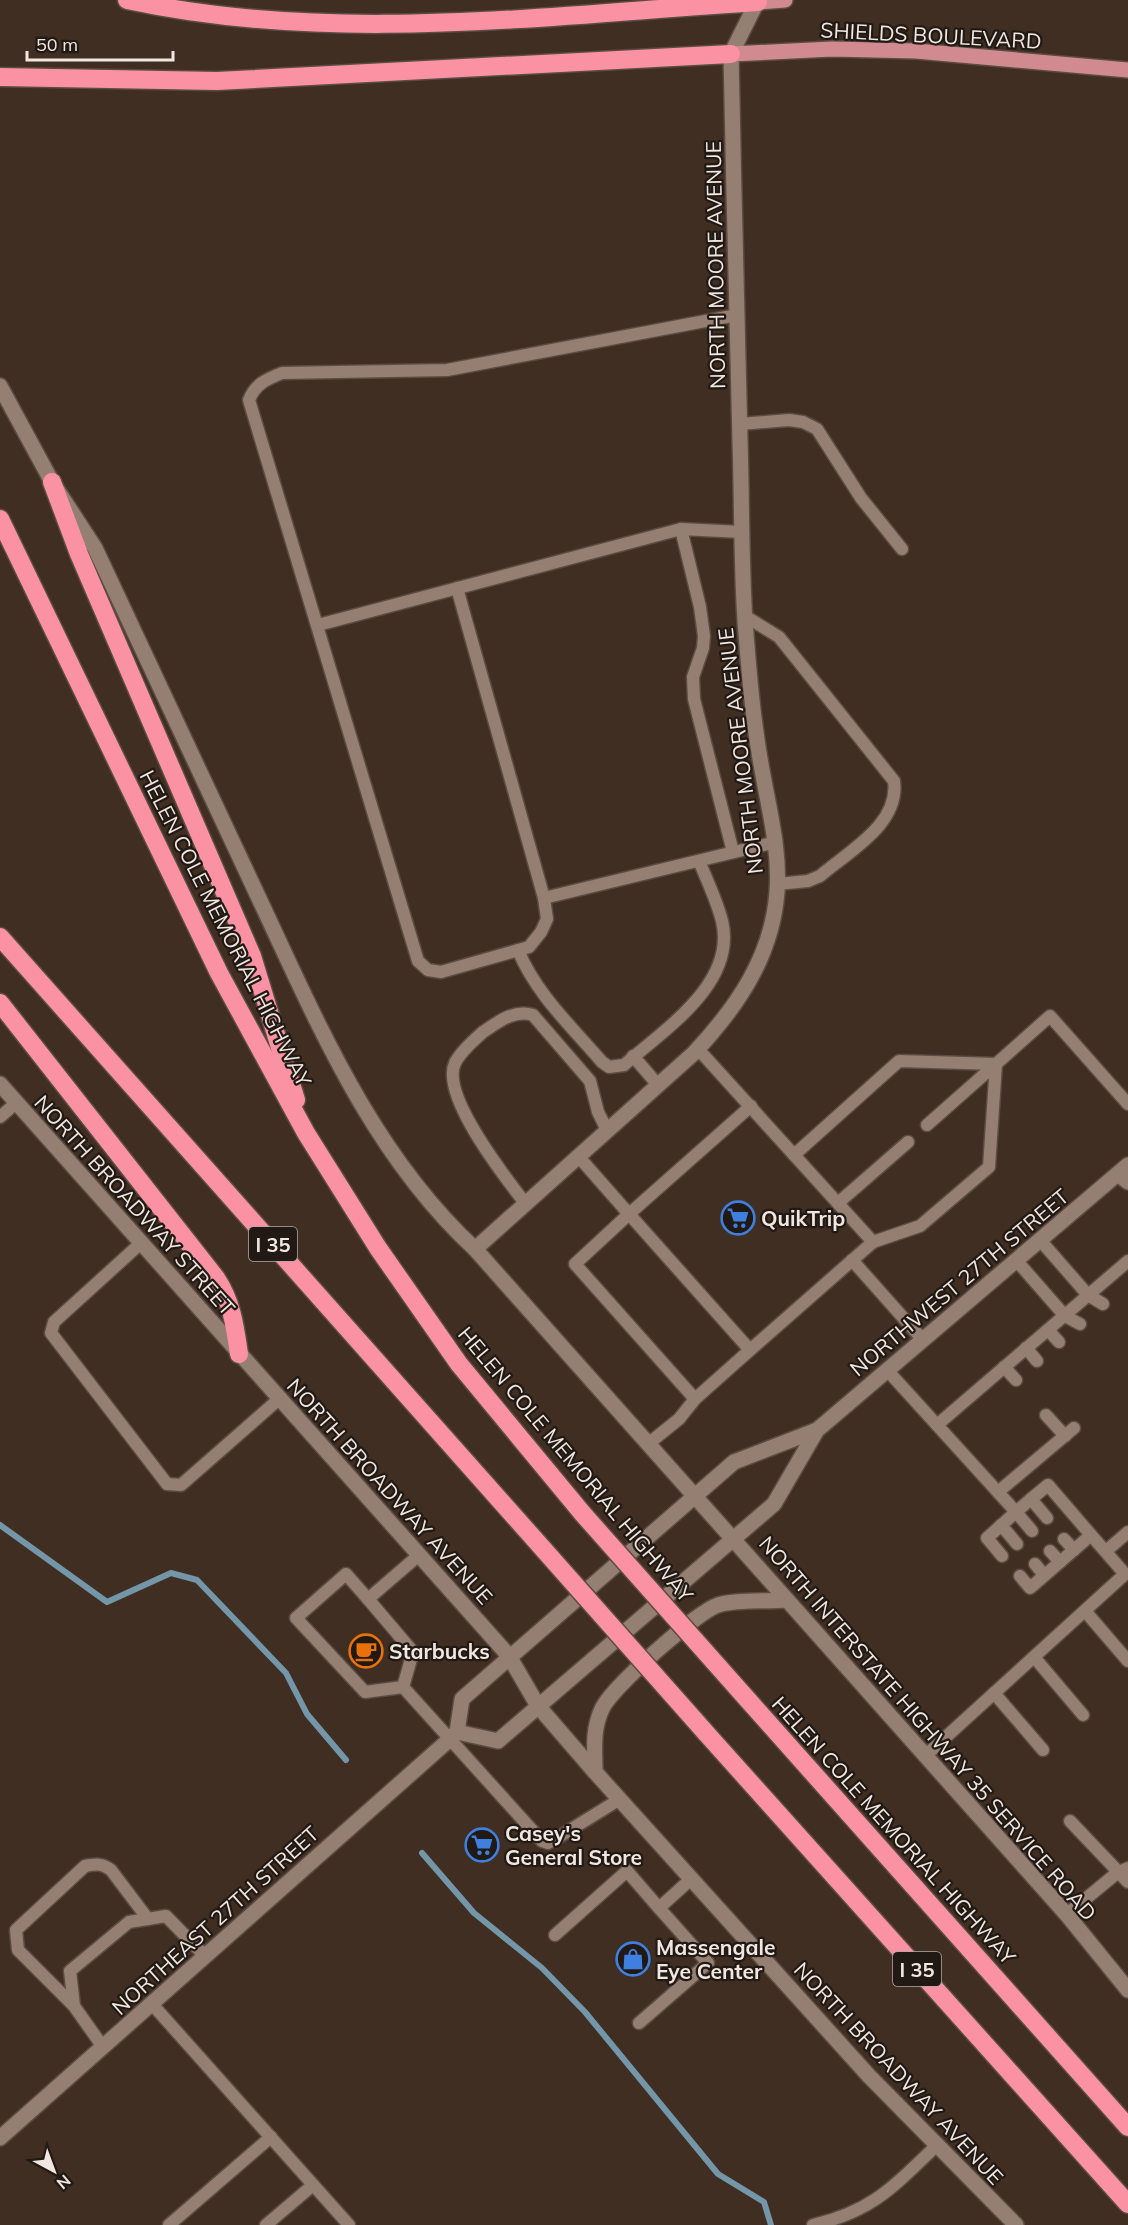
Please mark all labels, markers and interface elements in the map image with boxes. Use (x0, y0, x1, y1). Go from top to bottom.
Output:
street label: SHIELDS BOULEVARD (820, 16, 1042, 54)
scale bar (27, 24, 172, 62)
text: 50 m (36, 33, 78, 56)
street label: NORTH MOORE AVENUE (700, 141, 730, 389)
street label: NORTH MOORE AVENUE (712, 626, 768, 876)
street label: HELEN COLE MEMORIAL HIGHWAY (135, 765, 318, 1091)
street label: NORTH BROADWAY STREET (29, 1090, 241, 1321)
street label: NORTHWEST 27TH STREET (844, 1183, 1074, 1381)
supermarket icon: QuikTrip (720, 1200, 756, 1236)
place label: QuikTrip (761, 1205, 845, 1231)
road number: I 35 (249, 1227, 297, 1261)
street label: HELEN COLE MEMORIAL HIGHWAY (453, 1321, 699, 1607)
street label: NORTH BROADWAY AVENUE (282, 1373, 498, 1609)
street label: NORTH INTERSTATE HIGHWAY 35 SERVICE ROAD (754, 1530, 1102, 1926)
cafe icon: Starbucks (348, 1633, 384, 1669)
place label: Starbucks (389, 1638, 490, 1664)
street label: HELEN COLE MEMORIAL HIGHWAY (767, 1691, 1021, 1970)
street label: NORTHEAST 27TH STREET (106, 1820, 324, 2020)
place label: Casey's General Store (505, 1820, 642, 1870)
supermarket icon: Casey's General Store (464, 1827, 500, 1863)
place label: Massengale Eye Center (656, 1934, 776, 1984)
shop icon: Massengale Eye Center (615, 1941, 651, 1977)
road number: I 35 (893, 1952, 941, 1986)
street label: NORTH BROADWAY AVENUE (789, 1956, 1009, 2190)
north arrow (24, 2141, 84, 2201)
text: N (53, 2171, 75, 2194)

